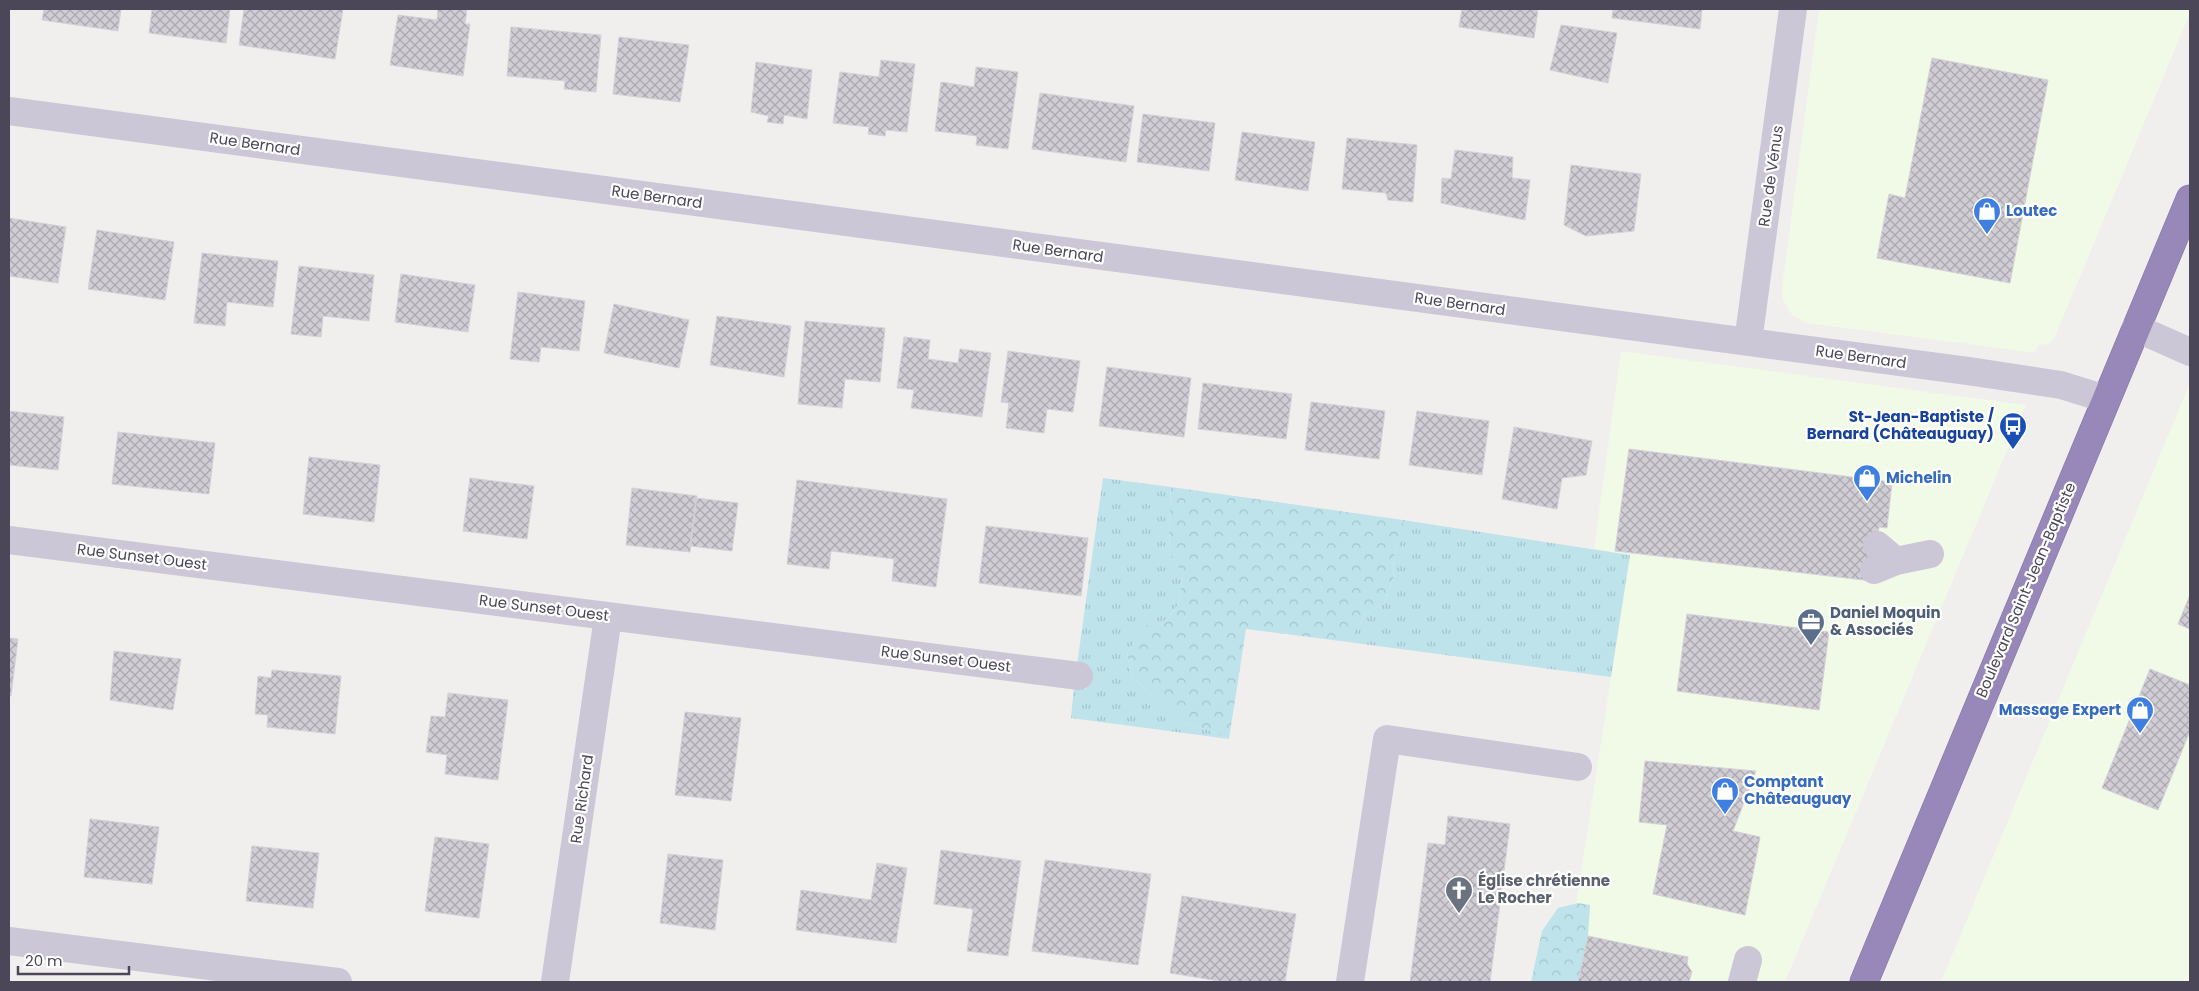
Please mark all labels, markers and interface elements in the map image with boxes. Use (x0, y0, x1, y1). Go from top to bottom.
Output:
street label: Rue de Vénus (1753, 124, 1788, 228)
street label: Rue Bernard (208, 127, 302, 160)
street label: Rue Bernard (610, 180, 704, 213)
shop icon: Loutec (1972, 196, 2002, 235)
place label: Loutec (2006, 200, 2057, 221)
street label: Rue Bernard (1011, 234, 1105, 267)
street label: Rue Bernard (1413, 287, 1507, 320)
street label: Rue Bernard (1814, 340, 1908, 373)
place label: St-Jean-Baptiste / Bernard (Châteauguay) (1807, 406, 1994, 444)
bus stop icon: St-Jean-Baptiste / Bernard (Châteauguay) (1998, 411, 2028, 450)
shop icon: Michelin (1852, 463, 1882, 502)
place label: Michelin (1886, 467, 1952, 488)
street label: Boulevard Saint-Jean-Baptiste (1971, 479, 2081, 701)
street label: Rue Sunset Ouest (76, 538, 208, 575)
street label: Rue Sunset Ouest (478, 589, 610, 626)
place label: Daniel Moquin & Associés (1830, 602, 1941, 640)
office icon: Daniel Moquin & Associés (1796, 607, 1826, 646)
street label: Rue Sunset Ouest (880, 640, 1012, 677)
shop icon: Massage Expert (2125, 695, 2155, 734)
place label: Massage Expert (1999, 699, 2121, 720)
street label: Rue Richard (565, 753, 598, 845)
place label: Comptant Châteauguay (1744, 771, 1852, 809)
shop icon: Comptant Châteauguay (1710, 776, 1740, 815)
place label: Église chrétienne Le Rocher (1478, 870, 1610, 908)
church icon: Église chrétienne Le Rocher (1444, 875, 1474, 914)
scale bar (18, 944, 129, 976)
text: 20 m (25, 950, 63, 971)

